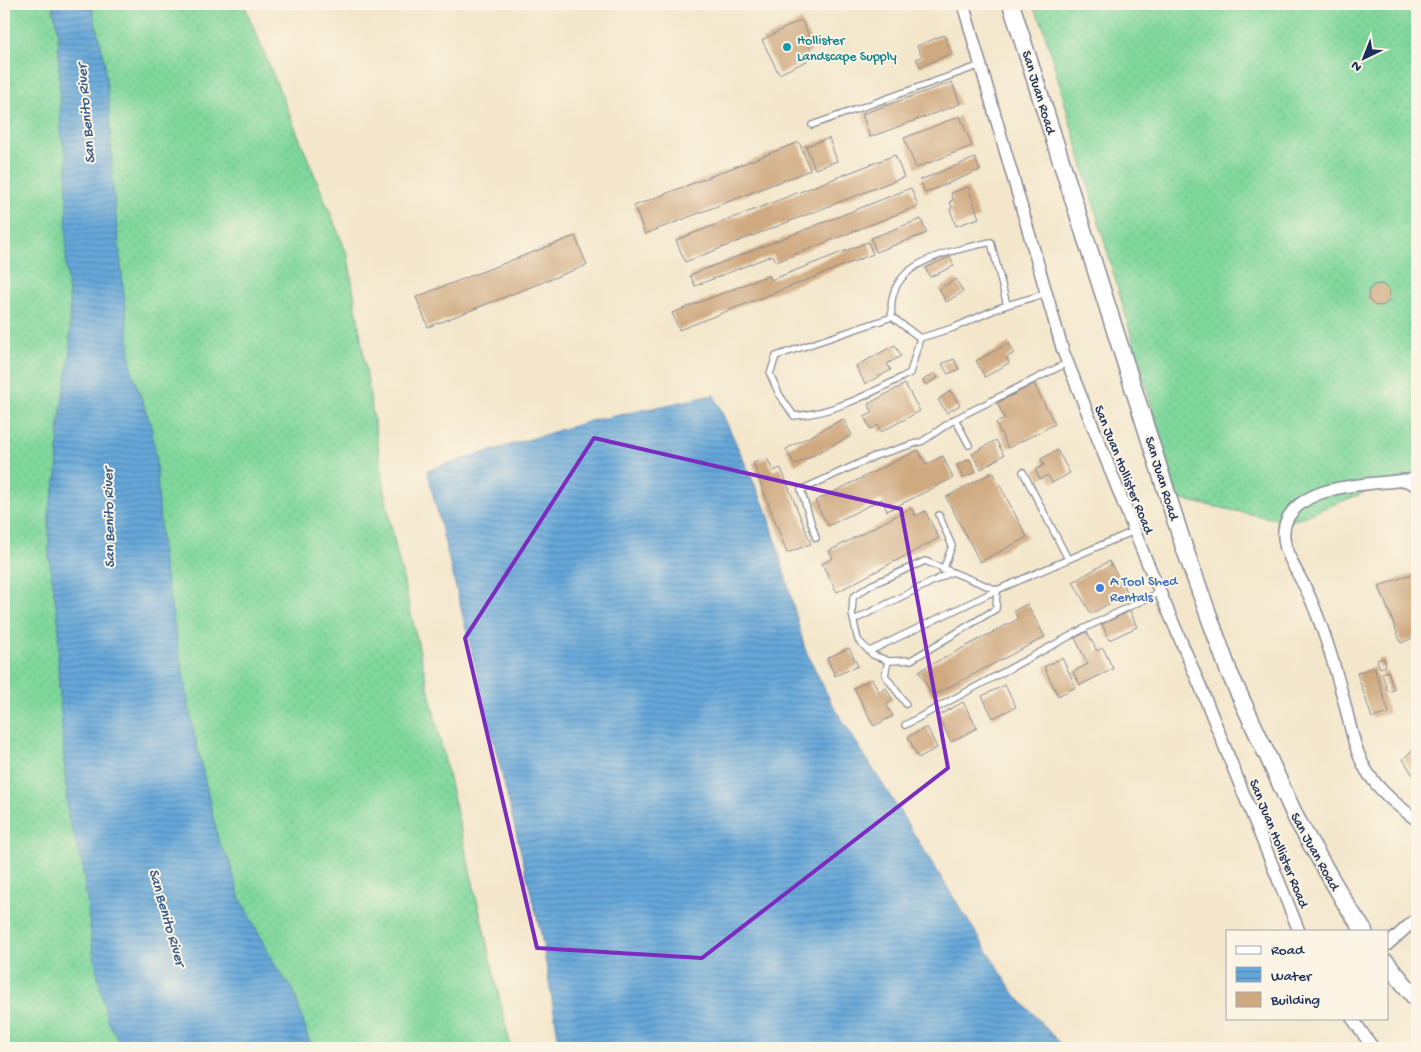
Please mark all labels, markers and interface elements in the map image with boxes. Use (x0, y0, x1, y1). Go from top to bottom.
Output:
north arrow (1338, 32, 1388, 82)
place label: Hollister Landscape Supply (797, 33, 897, 66)
marker: Hollister Landscape Supply (781, 41, 793, 53)
street label: San Juan Road (1017, 49, 1059, 138)
text: N (1348, 56, 1366, 75)
water label: San Benito River (73, 61, 100, 164)
street label: San Juan Hollister Road (1089, 403, 1157, 538)
street label: San Juan Road (1140, 435, 1182, 524)
water label: San Benito River (100, 465, 120, 568)
place label: A Tool Shed Rentals (1110, 574, 1179, 607)
marker: A Tool Shed Rentals (1094, 582, 1106, 594)
street label: San Juan Hollister Road (1244, 777, 1312, 912)
street label: San Juan Road (1285, 810, 1343, 896)
water label: San Benito River (144, 867, 189, 971)
legend (1226, 930, 1388, 1020)
text: Road (1271, 942, 1305, 960)
text: Water (1271, 968, 1313, 986)
text: Building (1270, 992, 1320, 1010)

